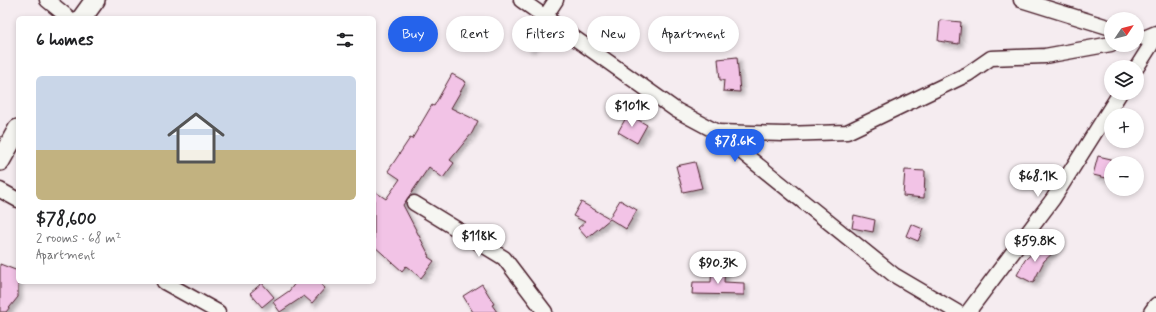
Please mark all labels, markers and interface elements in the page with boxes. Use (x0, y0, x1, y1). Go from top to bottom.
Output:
north arrow (1104, 12, 1144, 52)
map controls (1104, 12, 1144, 196)
chip: Buy (388, 16, 438, 52)
chip: Rent (446, 16, 504, 52)
chip: Filters (512, 16, 579, 52)
chip: New (587, 16, 640, 52)
chip: Apartment (648, 16, 739, 52)
text: 6 homes (36, 29, 94, 51)
icon: filters (334, 29, 356, 51)
button: layers (1104, 60, 1144, 100)
pin: $101K (604, 94, 660, 128)
text: $101K (614, 98, 650, 115)
icon: home (160, 102, 232, 174)
button: + (1104, 108, 1144, 148)
pin: $78.6K (702, 129, 768, 163)
text: $78.6K (714, 133, 756, 150)
button: − (1104, 156, 1144, 196)
pin: $68.1K (1005, 164, 1071, 198)
text: $68.1K (1018, 168, 1058, 185)
text: $78,600 (36, 208, 97, 230)
pin: $118K (451, 224, 507, 258)
text: $118K (461, 228, 497, 245)
pin: $59.8K (1002, 229, 1068, 263)
text: 2 rooms · 68 m² (36, 230, 121, 247)
text: $59.8K (1014, 233, 1056, 250)
text: Apartment (36, 247, 95, 264)
pin: $90.3K (685, 251, 751, 285)
text: $90.3K (698, 255, 738, 272)

